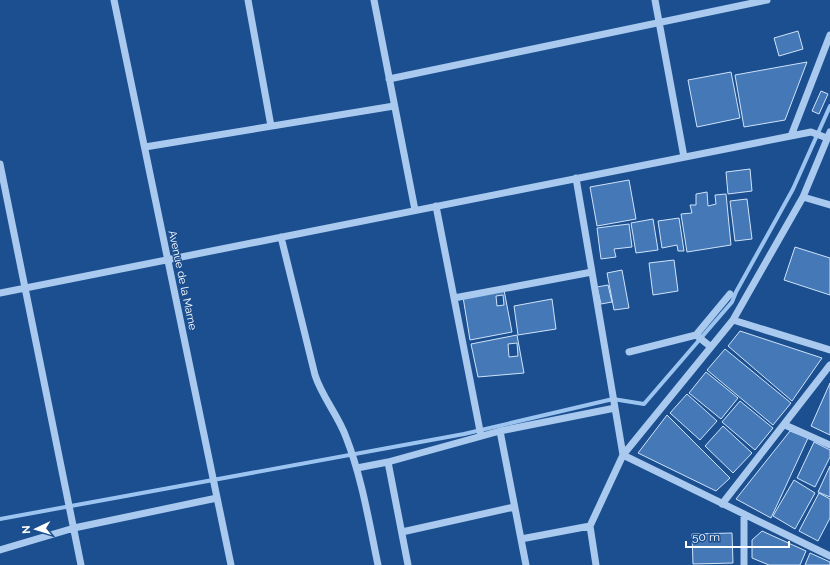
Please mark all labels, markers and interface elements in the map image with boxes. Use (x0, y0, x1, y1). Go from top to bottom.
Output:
street label: Avenue de la Marne (166, 229, 200, 332)
north arrow (16, 509, 56, 549)
scale bar (686, 523, 789, 549)
text: N (20, 525, 33, 534)
text: 50 m (692, 530, 720, 544)

